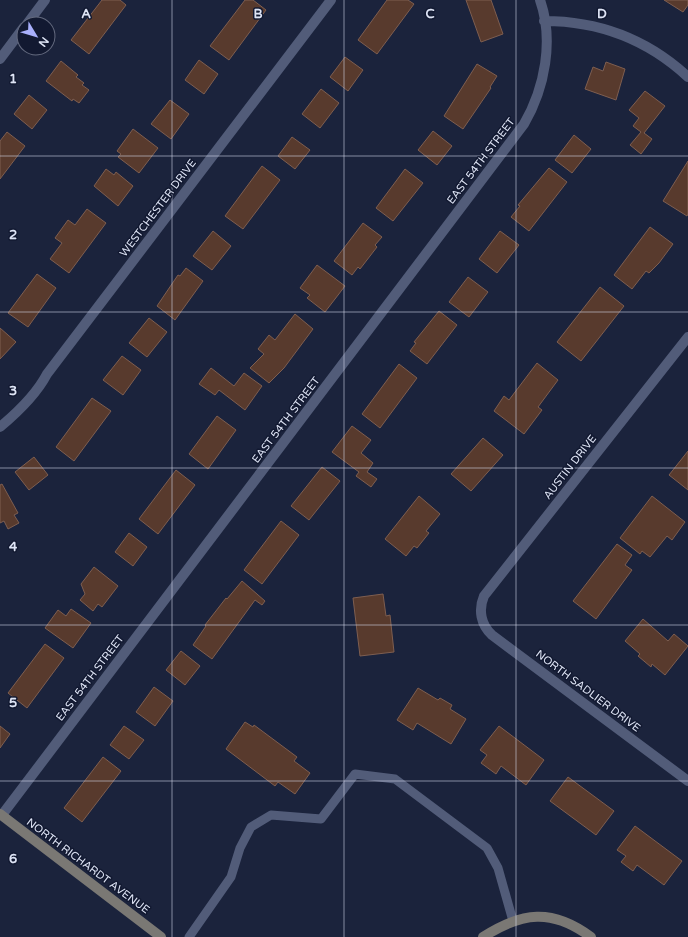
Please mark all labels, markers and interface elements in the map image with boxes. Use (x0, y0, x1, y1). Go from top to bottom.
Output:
text: A (81, 6, 91, 22)
text: B (253, 6, 263, 22)
text: C (425, 6, 435, 22)
text: D (597, 6, 607, 22)
north arrow (16, 16, 56, 56)
text: N (36, 34, 51, 49)
text: 1 (9, 71, 17, 87)
street label: EAST 54TH STREET (444, 115, 518, 207)
street label: WESTCHESTER DRIVE (117, 157, 199, 259)
text: 2 (9, 227, 17, 243)
street label: EAST 54TH STREET (249, 374, 323, 466)
text: 3 (9, 383, 17, 399)
street label: AUSTIN DRIVE (541, 432, 599, 502)
text: 4 (9, 539, 18, 555)
street label: EAST 54TH STREET (53, 632, 127, 724)
street label: NORTH SADLIER DRIVE (533, 647, 643, 735)
text: 5 (9, 695, 17, 711)
street label: NORTH RICHARDT AVENUE (24, 816, 152, 916)
text: 6 (9, 851, 17, 867)

